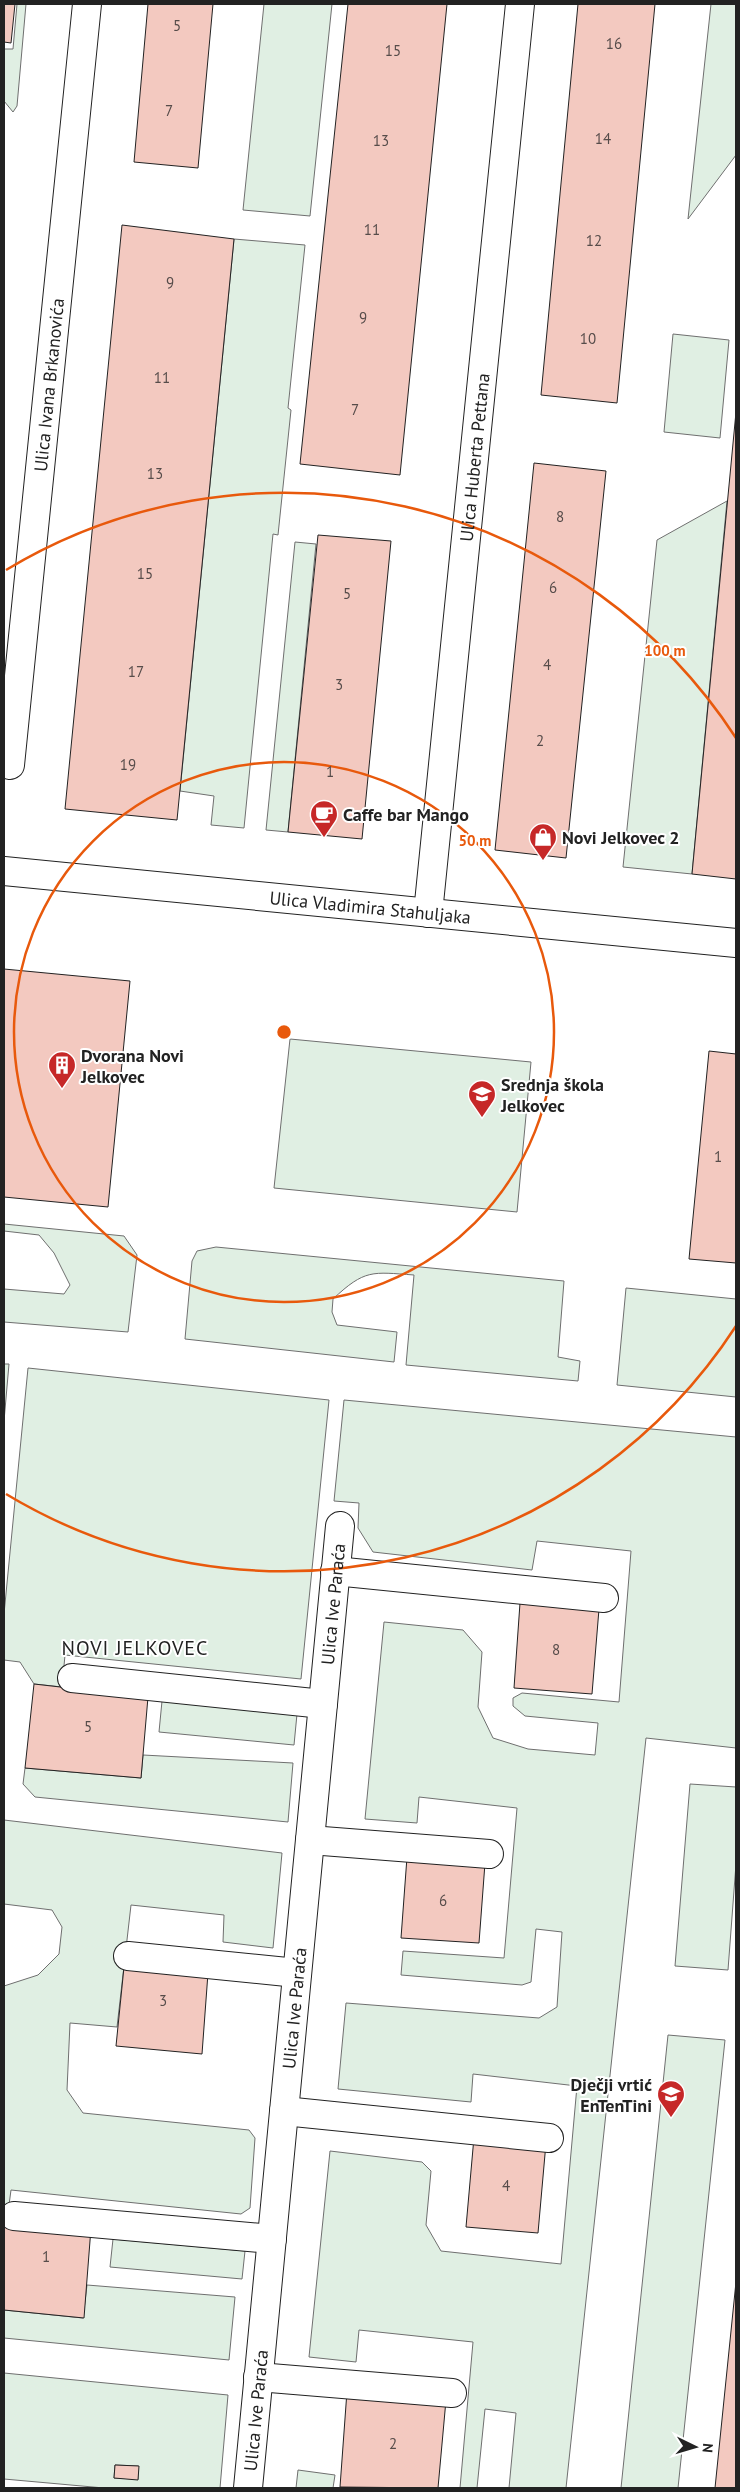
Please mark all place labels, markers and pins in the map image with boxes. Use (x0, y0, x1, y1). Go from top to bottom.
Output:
cafe icon: Caffe bar Mango (309, 799, 339, 838)
place label: Caffe bar Mango (343, 803, 469, 826)
shop icon: Novi Jelkovec 2 (528, 822, 558, 861)
place label: Novi Jelkovec 2 (562, 826, 679, 849)
centre of rings (275, 1023, 293, 1041)
place label: Dvorana Novi Jelkovec (80, 1044, 184, 1088)
building icon: Dvorana Novi Jelkovec (47, 1050, 77, 1089)
place label: Srednja škola Jelkovec (500, 1073, 604, 1117)
school or university icon: Srednja škola Jelkovec (467, 1079, 497, 1118)
place label: Dječji vrtić EnTenTini (570, 2073, 652, 2117)
school or university icon: Dječji vrtić EnTenTini (656, 2079, 686, 2118)

